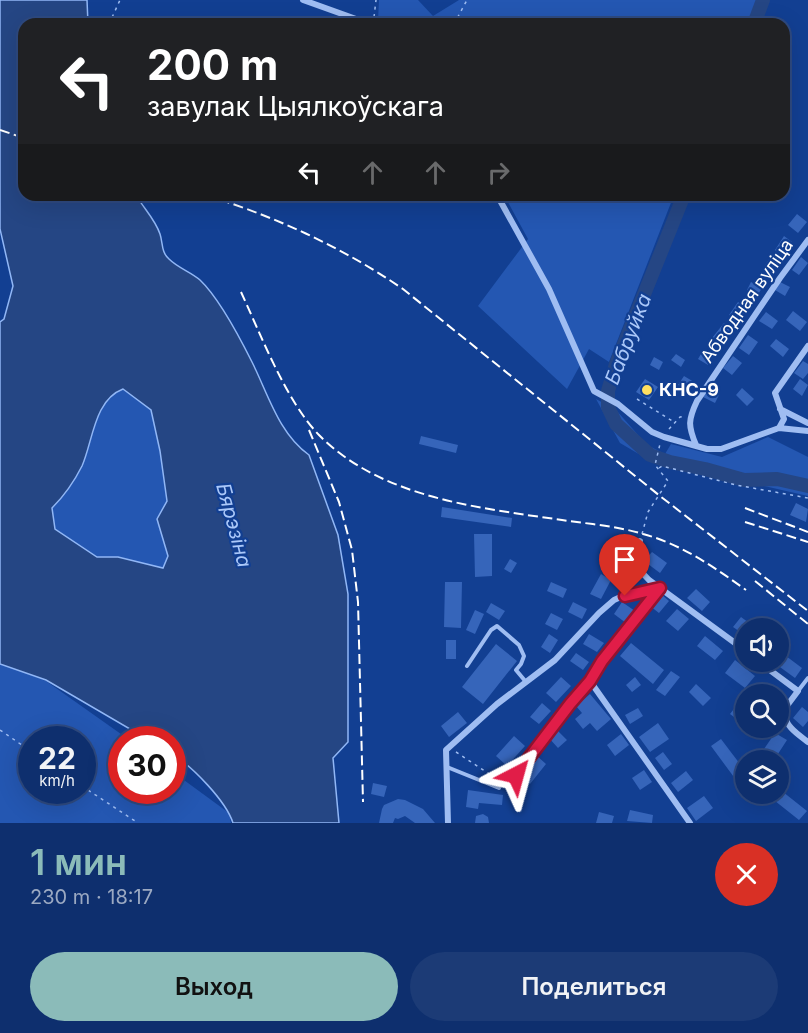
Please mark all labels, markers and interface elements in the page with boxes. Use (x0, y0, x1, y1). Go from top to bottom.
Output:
text: 200 m (147, 39, 278, 90)
icon: left (48, 42, 126, 120)
text: завулак Цыялкоўскага (147, 90, 444, 123)
icon: left (293, 156, 326, 189)
icon: ahead (356, 156, 389, 189)
icon: ahead (419, 156, 452, 189)
icon: right (482, 156, 515, 189)
street label: Абводная вуліца (696, 235, 797, 367)
water label: Бабруйка (600, 290, 656, 388)
place label: КНС-9 (659, 379, 719, 400)
marker: КНС-9 (640, 383, 654, 397)
water label: Бярэзіна (211, 480, 257, 570)
pin (599, 534, 650, 596)
icon: arrive (608, 543, 641, 576)
map controls (735, 618, 789, 804)
button: sound (735, 618, 789, 672)
button: search (735, 684, 789, 738)
speed limit sign: 30 (108, 726, 186, 804)
text: 22 (38, 740, 76, 776)
position arrow (484, 743, 548, 807)
button: layers (735, 750, 789, 804)
text: km/h (39, 771, 75, 790)
text: 1 мин (30, 840, 127, 884)
button: close (715, 843, 778, 906)
text: 230 m · 18:17 (30, 885, 153, 909)
button: Выход (30, 952, 398, 1021)
button: Поделиться (410, 952, 778, 1021)

